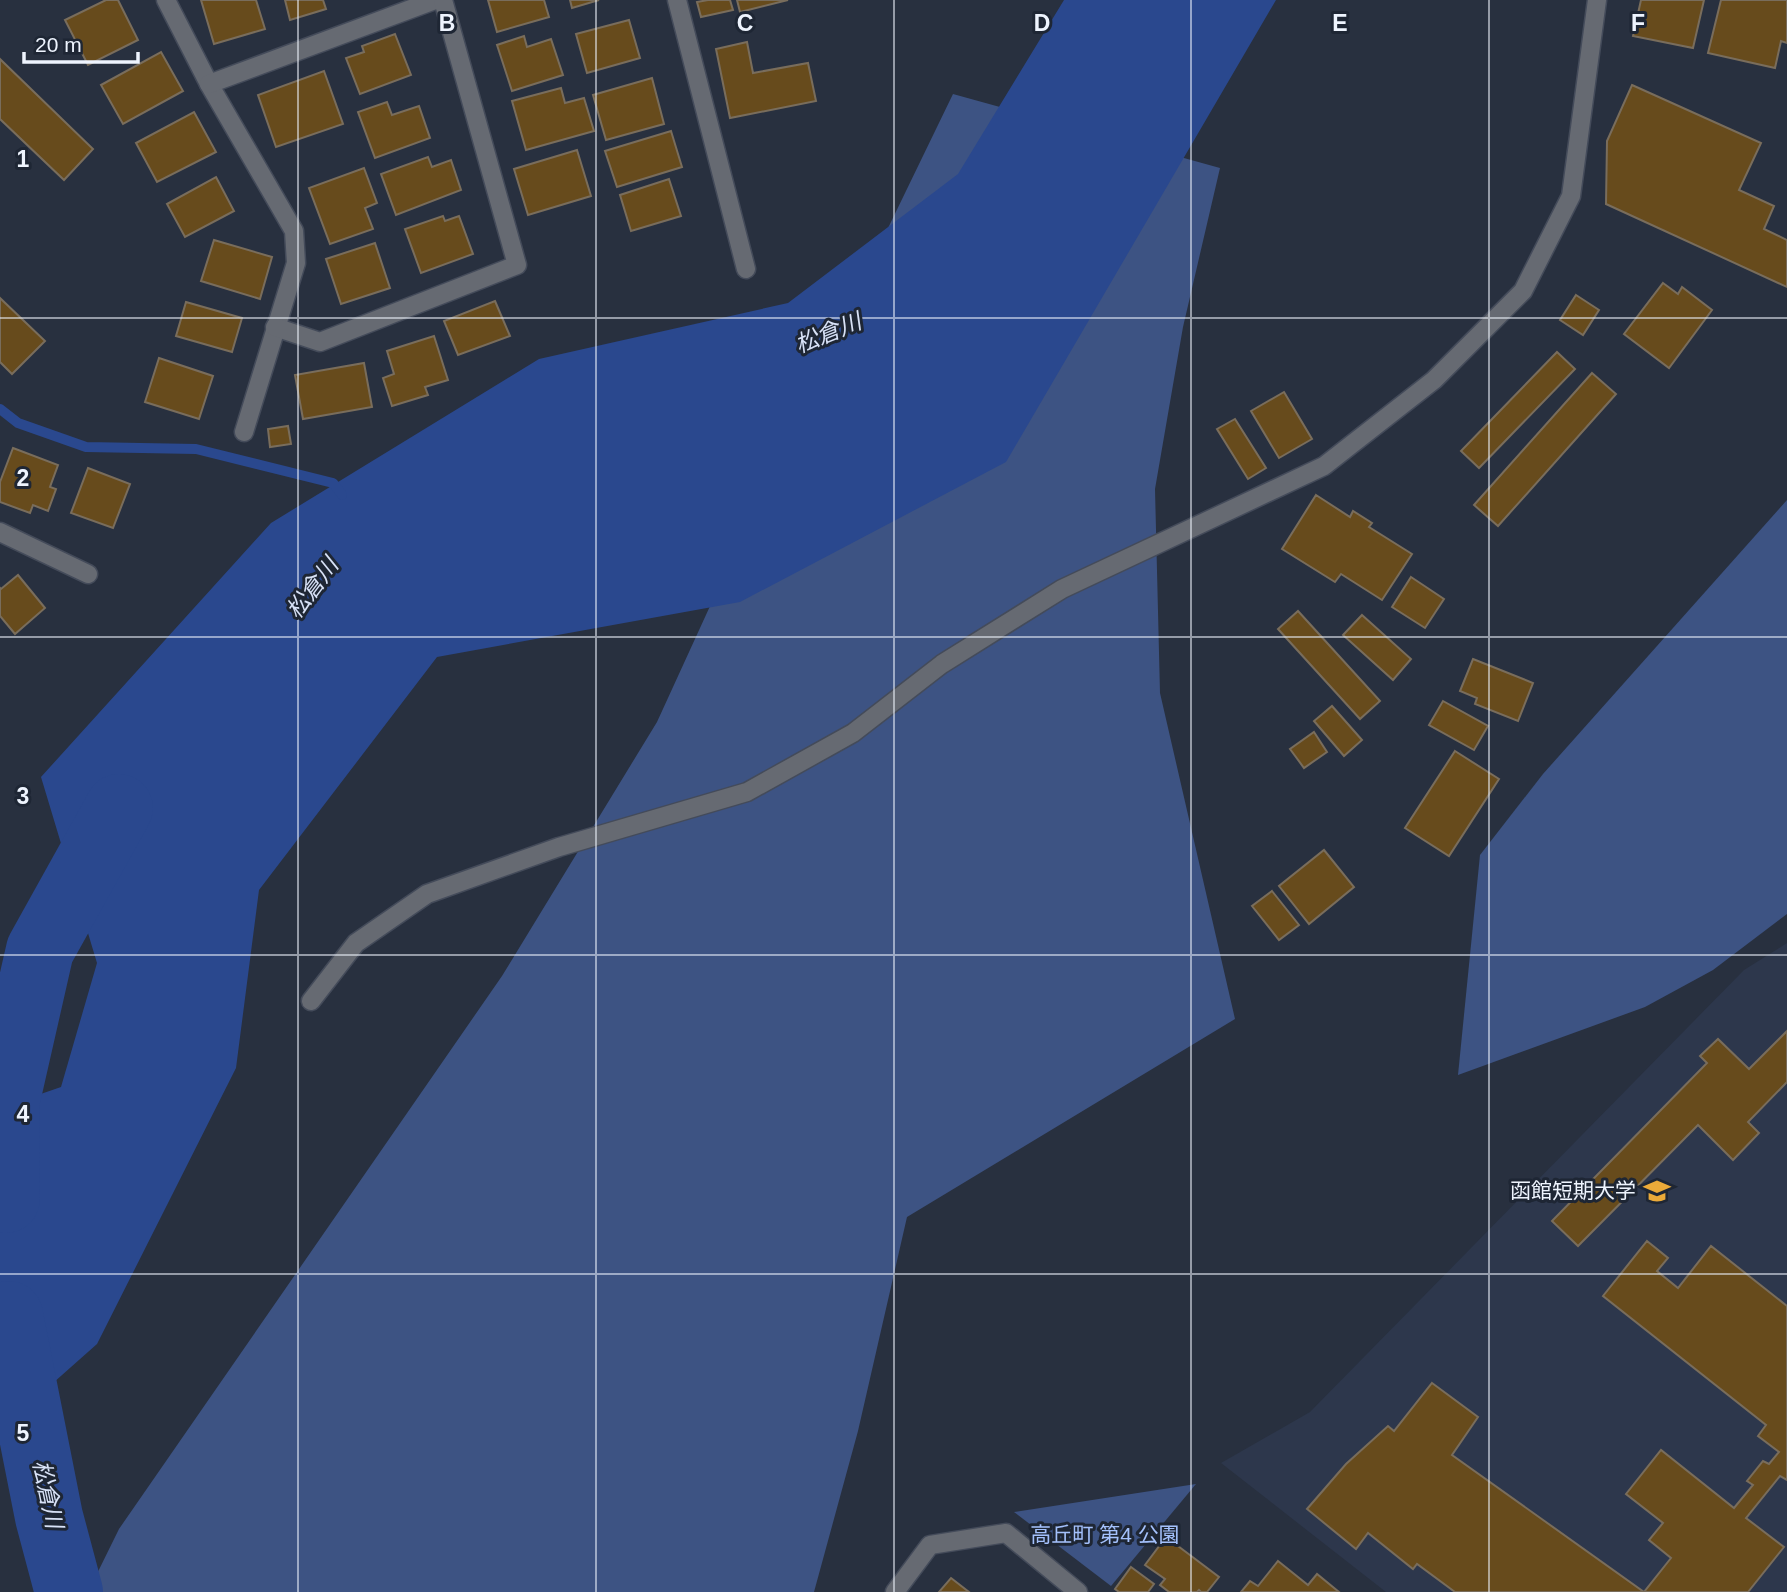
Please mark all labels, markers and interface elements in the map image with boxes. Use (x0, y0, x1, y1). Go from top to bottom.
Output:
text: B (439, 10, 455, 36)
text: C (737, 10, 753, 36)
text: D (1034, 10, 1050, 36)
text: E (1332, 10, 1348, 36)
text: F (1631, 10, 1645, 36)
scale bar (24, 21, 138, 65)
text: 20 m (35, 33, 82, 56)
text: 1 (17, 146, 30, 172)
water label: 松倉川 (791, 307, 868, 358)
text: 2 (17, 465, 29, 491)
water label: 松倉川 (281, 550, 345, 623)
text: 3 (17, 783, 29, 809)
text: 4 (17, 1101, 30, 1127)
school or university icon: 函館短期大学 (1642, 1176, 1672, 1206)
place label: 函館短期大学 (1510, 1179, 1636, 1202)
text: 5 (17, 1420, 30, 1446)
water label: 松倉川 (28, 1458, 69, 1533)
park label: 高丘町 第4 公園 (1030, 1523, 1180, 1546)

